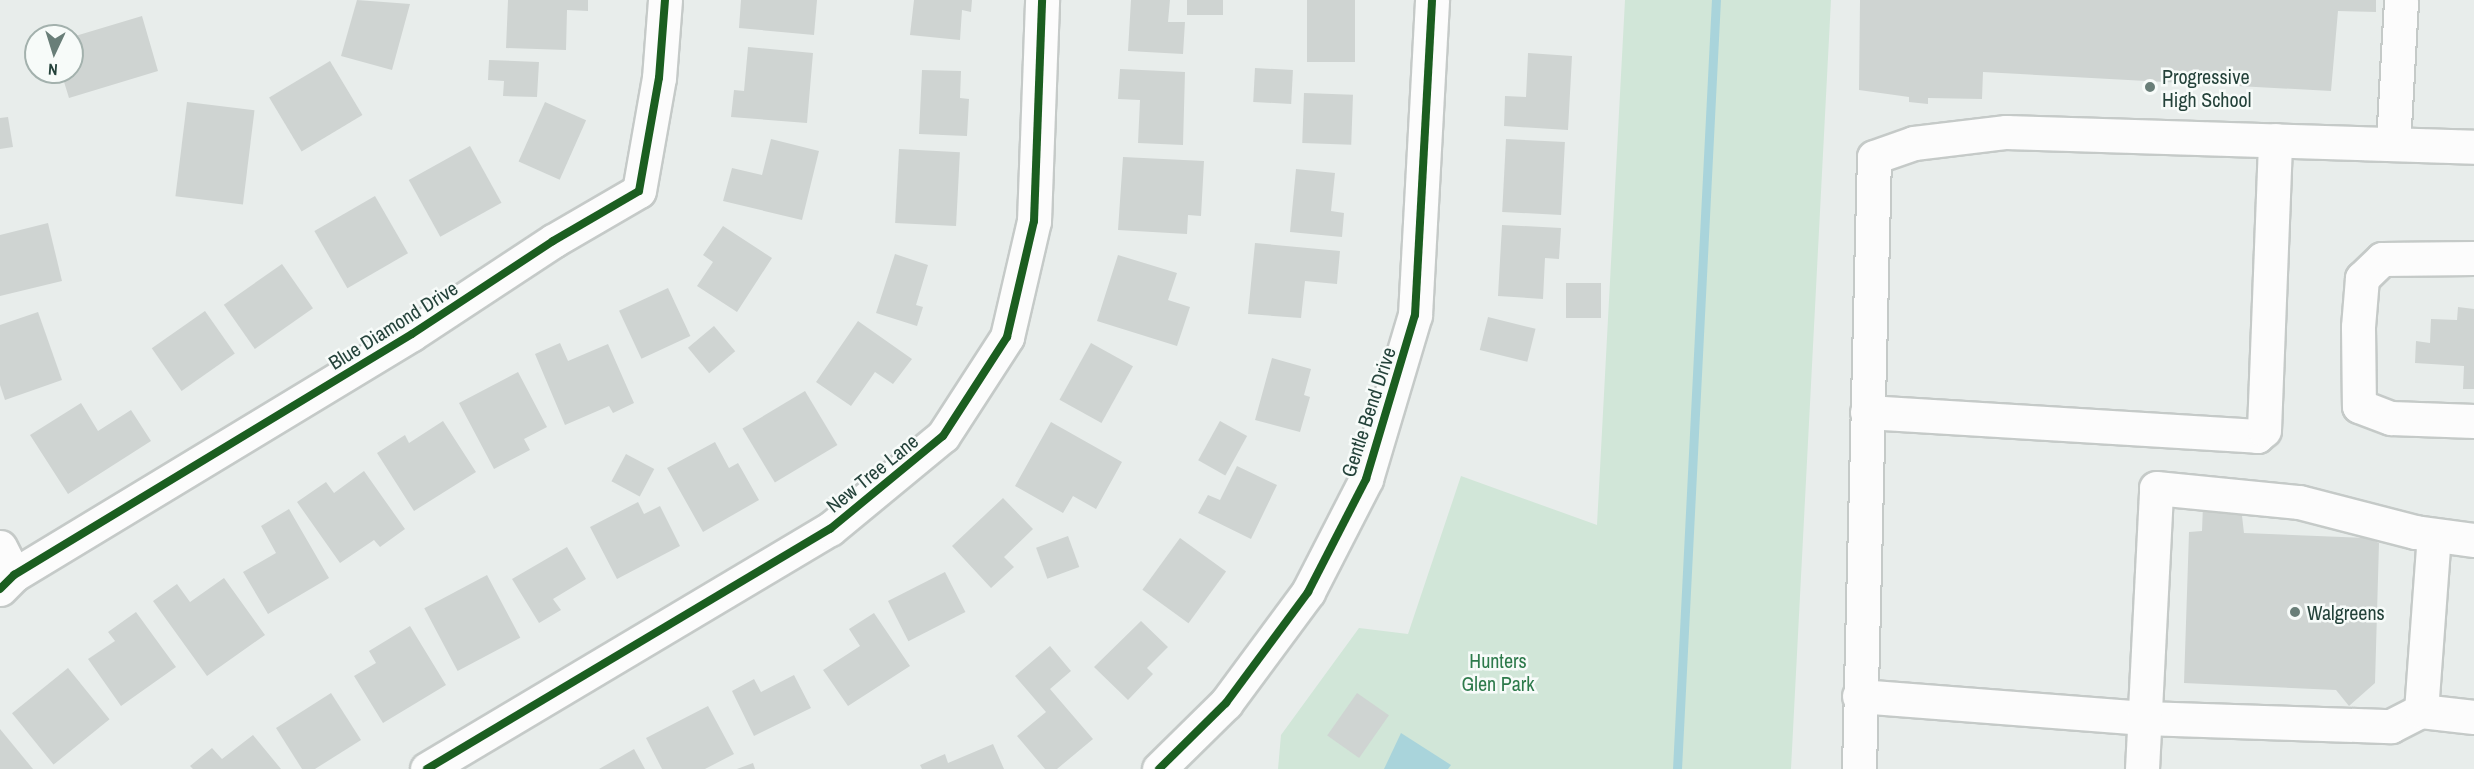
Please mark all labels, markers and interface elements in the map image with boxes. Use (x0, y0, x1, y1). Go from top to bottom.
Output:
north arrow (24, 24, 84, 84)
text: N (47, 59, 58, 81)
place label: Progressive High School (2162, 64, 2251, 111)
marker: Progressive High School (2143, 80, 2157, 94)
street label: Blue Diamond Drive (324, 276, 462, 374)
street label: Gentle Bend Drive (1336, 344, 1400, 480)
street label: New Tree Lane (821, 429, 923, 517)
place label: Walgreens (2307, 600, 2385, 624)
marker: Walgreens (2288, 605, 2302, 619)
park label: Hunters Glen Park (1462, 648, 1534, 695)

